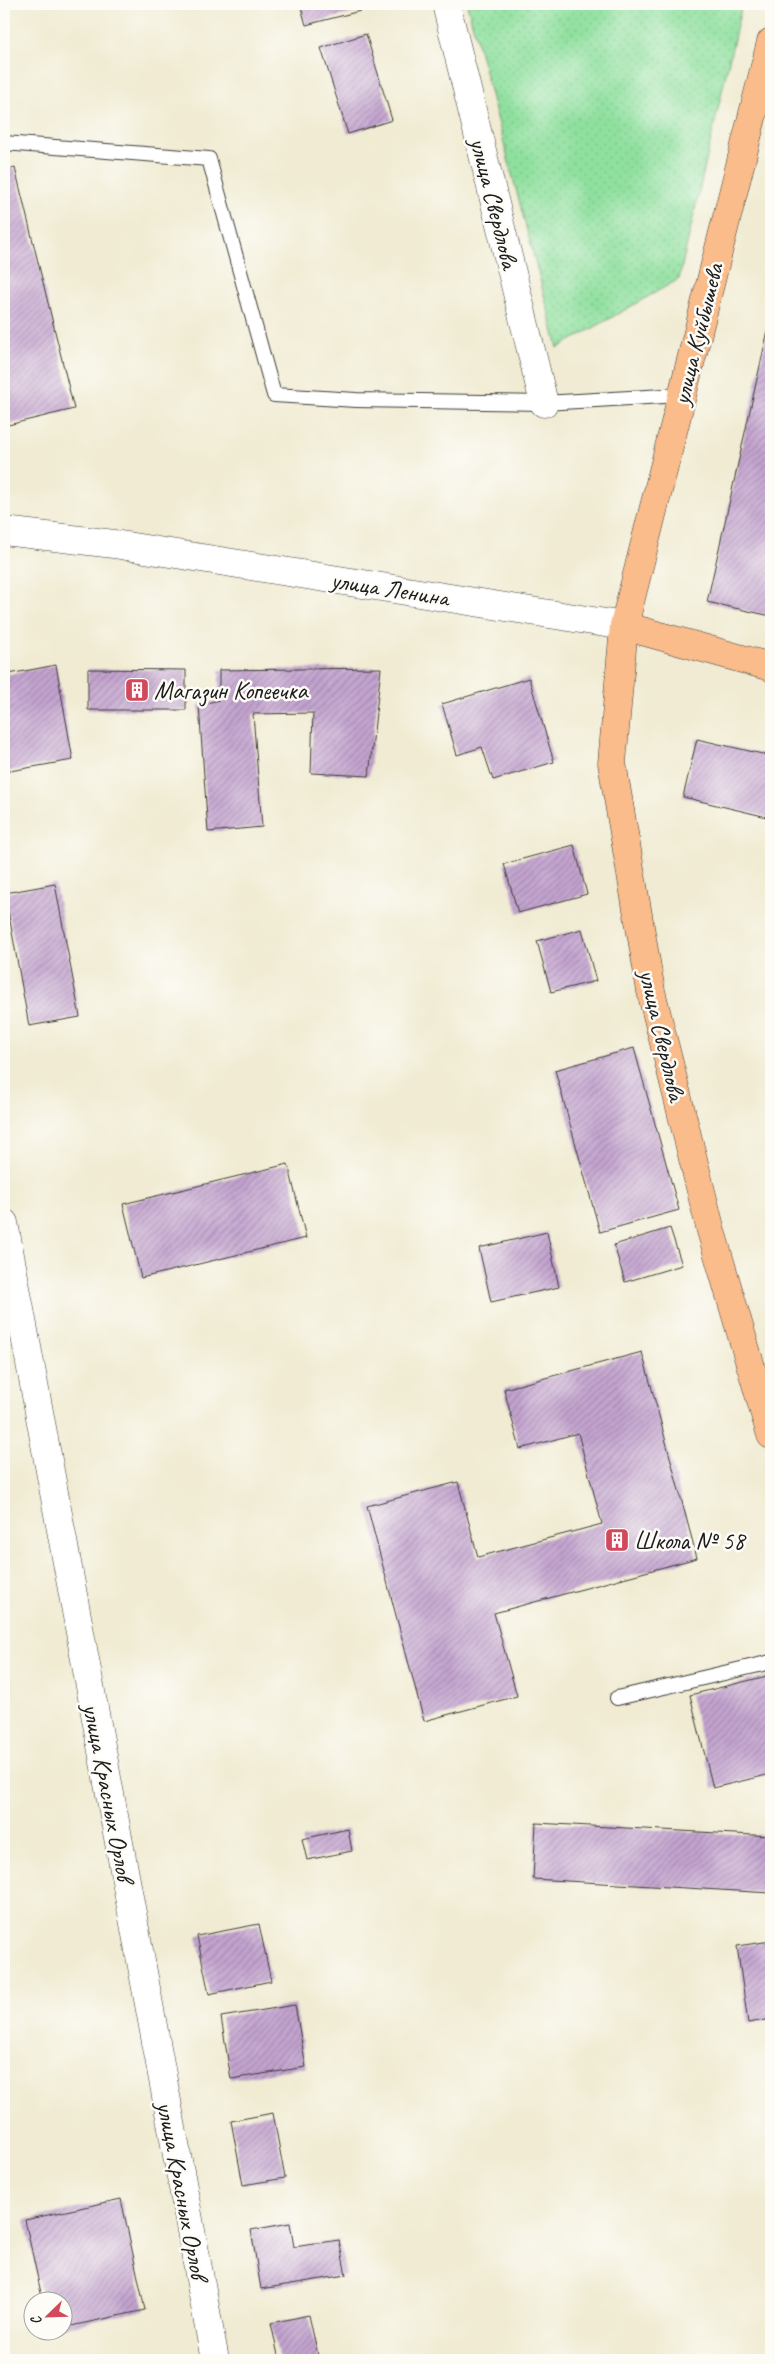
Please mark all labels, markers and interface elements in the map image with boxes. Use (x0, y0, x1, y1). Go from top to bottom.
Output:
street label: улица Свердлова (462, 132, 526, 275)
street label: улица Куйбышева (664, 258, 731, 410)
street label: улица Ленина (327, 564, 454, 615)
place label: Магазин Копеечка (154, 675, 310, 707)
building icon: Магазин Копеечка (124, 677, 150, 703)
street label: улица Свердлова (631, 964, 693, 1107)
place label: Школа № 58 (634, 1525, 747, 1557)
building icon: Школа № 58 (604, 1527, 630, 1553)
street label: улица Красных Орлов (75, 1699, 142, 1890)
street label: улица Красных Орлов (149, 2097, 216, 2288)
north arrow (22, 2292, 72, 2342)
text: С (26, 2312, 46, 2327)

